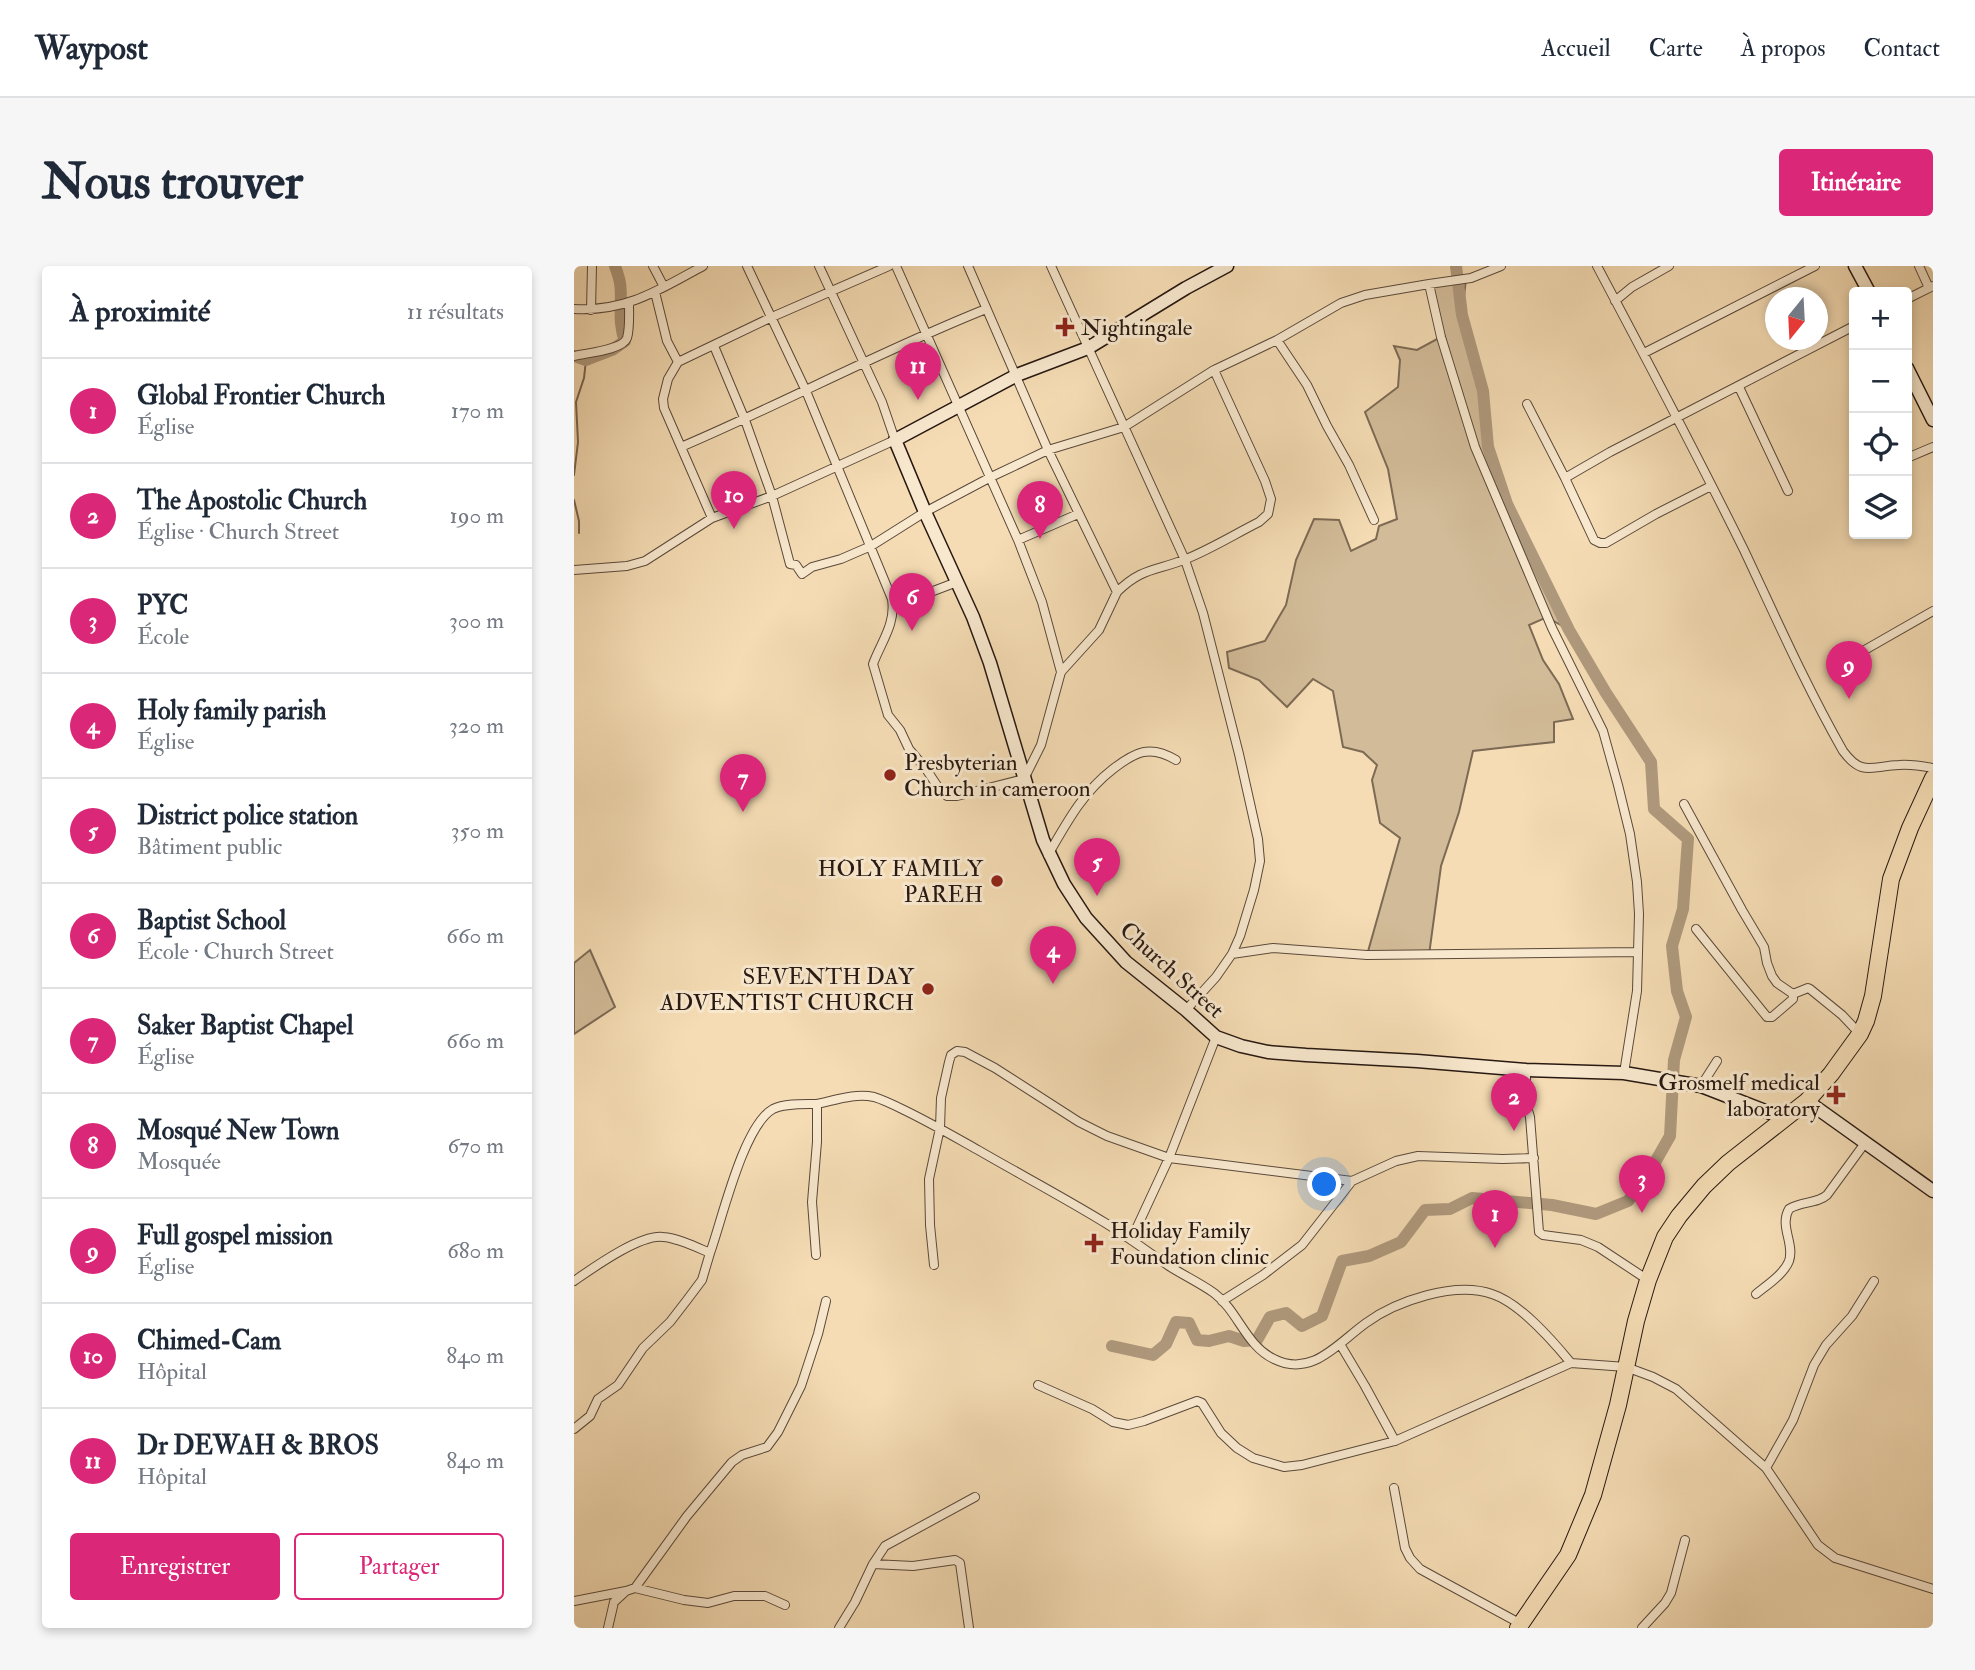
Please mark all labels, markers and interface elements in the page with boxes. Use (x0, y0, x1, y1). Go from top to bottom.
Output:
text: Waypost (35, 28, 148, 69)
text: Accueil (1541, 33, 1611, 64)
text: Carte (1649, 33, 1703, 64)
text: À propos (1741, 33, 1826, 64)
text: Contact (1864, 33, 1940, 64)
button: Itinéraire (1779, 149, 1933, 216)
text: Nous trouver (42, 152, 303, 213)
north arrow (1765, 287, 1828, 350)
map controls (1849, 287, 1912, 539)
button: + (1849, 287, 1912, 350)
text: À proximité (70, 293, 210, 330)
text: 11 résultats (407, 297, 504, 326)
place label: Nightingale (1081, 313, 1193, 342)
marker: Nightingale (1055, 317, 1075, 337)
pin: 11 (895, 342, 941, 400)
button: − (1849, 350, 1912, 413)
text: Global Frontier Church (137, 380, 385, 412)
text: 1 (89, 396, 97, 425)
text: 170 m (451, 396, 504, 425)
text: Église (137, 412, 194, 441)
button: locate (1849, 413, 1912, 476)
pin: 10 (711, 471, 757, 529)
button: layers (1849, 476, 1912, 539)
pin: 8 (1017, 481, 1063, 539)
text: The Apostolic Church (137, 485, 367, 517)
text: 2 (87, 501, 99, 530)
text: 190 m (450, 501, 504, 530)
text: Église · Church Street (137, 517, 339, 546)
pin: 6 (889, 573, 935, 631)
text: PYC (137, 590, 188, 622)
text: 3 (89, 606, 97, 635)
text: 300 m (449, 606, 504, 635)
text: École (137, 622, 189, 651)
pin: 9 (1826, 641, 1872, 699)
text: Holy family parish (137, 695, 326, 727)
text: 4 (87, 711, 99, 740)
text: 320 m (449, 711, 504, 740)
text: Église (137, 727, 194, 756)
place label: Presbyterian Church in cameroon (904, 748, 1091, 803)
pin: 7 (720, 754, 766, 812)
marker: Presbyterian Church in cameroon (882, 767, 898, 783)
text: District police station (137, 800, 358, 832)
text: 5 (88, 816, 98, 845)
text: 350 m (451, 816, 504, 845)
text: Bâtiment public (137, 832, 282, 861)
pin: 5 (1074, 838, 1120, 896)
place label: HOLY FAMILY PAREH (818, 854, 984, 909)
marker: HOLY FAMILY PAREH (989, 873, 1005, 889)
text: Baptist School (137, 905, 286, 937)
street label: Church Street (1114, 915, 1230, 1025)
text: 6 (87, 921, 99, 950)
text: 660 m (446, 921, 504, 950)
pin: 4 (1030, 926, 1076, 984)
text: École · Church Street (137, 937, 334, 966)
place label: SEVENTH DAY ADVENTIST CHURCH (659, 962, 915, 1017)
marker: SEVENTH DAY ADVENTIST CHURCH (920, 981, 936, 997)
text: Saker Baptist Chapel (137, 1010, 353, 1042)
text: 7 (88, 1026, 98, 1055)
text: 660 m (446, 1026, 504, 1055)
text: Église (137, 1042, 194, 1071)
place label: Grosmelf medical laboratory (1658, 1068, 1821, 1123)
pin: 2 (1491, 1073, 1537, 1131)
marker: Grosmelf medical laboratory (1826, 1085, 1846, 1105)
text: Mosqué New Town (137, 1115, 339, 1147)
text: 8 (88, 1131, 98, 1160)
text: 670 m (447, 1131, 504, 1160)
text: Mosquée (137, 1147, 221, 1176)
pin: 3 (1619, 1155, 1665, 1213)
your location (1307, 1167, 1341, 1201)
pin: 1 (1472, 1190, 1518, 1248)
place label: Holiday Family Foundation clinic (1110, 1216, 1269, 1271)
text: Full gospel mission (137, 1220, 333, 1252)
marker: Holiday Family Foundation clinic (1084, 1233, 1104, 1253)
text: 9 (87, 1236, 99, 1265)
text: 680 m (447, 1236, 504, 1265)
text: Église (137, 1252, 194, 1281)
text: Chimed-Cam (137, 1325, 281, 1357)
text: 10 (83, 1341, 103, 1370)
text: 840 m (446, 1341, 504, 1370)
text: Hôpital (137, 1357, 207, 1386)
text: Dr DEWAH & BROS (137, 1430, 379, 1462)
text: 11 (85, 1446, 101, 1475)
text: 840 m (446, 1446, 504, 1475)
text: Hôpital (137, 1462, 207, 1491)
button: Enregistrer (70, 1533, 280, 1600)
button: Partager (294, 1533, 504, 1600)

